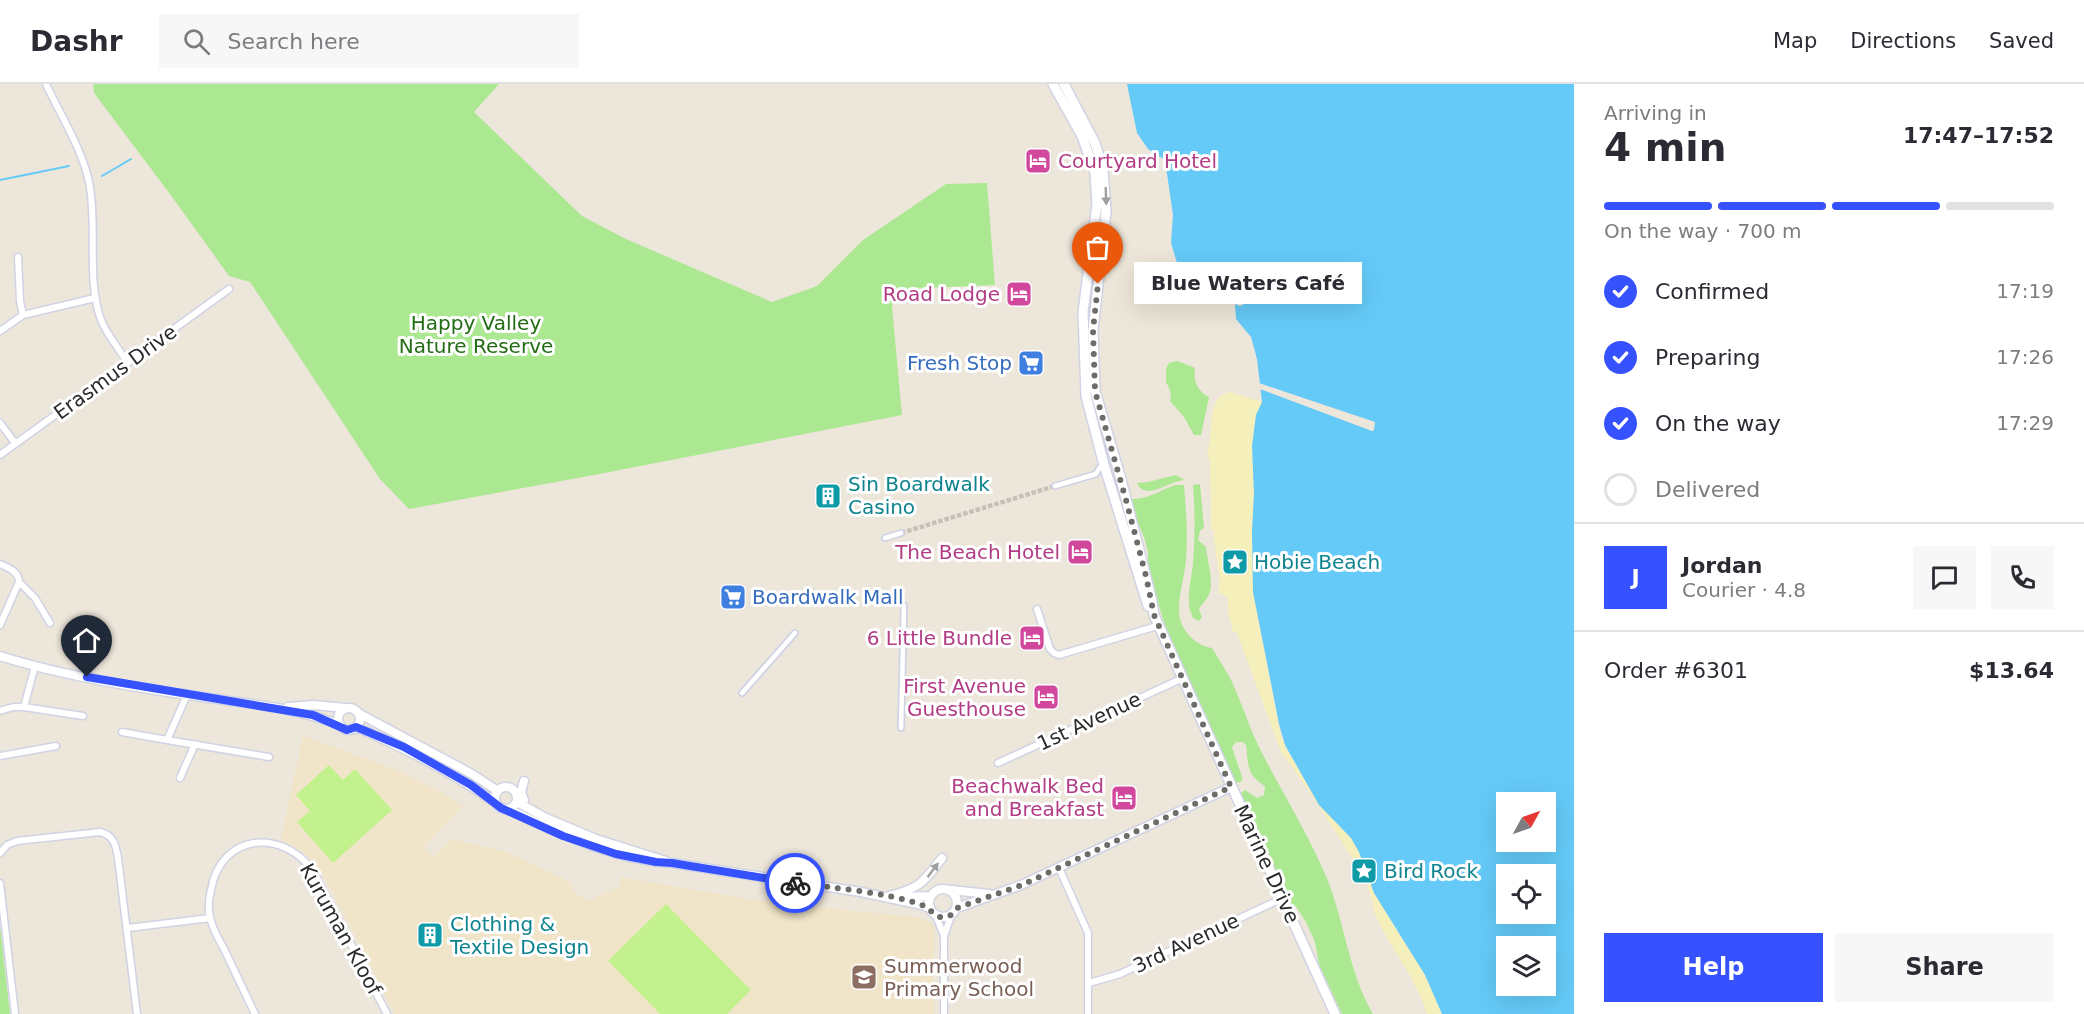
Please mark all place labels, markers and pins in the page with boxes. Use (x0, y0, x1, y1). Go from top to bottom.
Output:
hotel icon: Courtyard Hotel (1023, 146, 1053, 176)
place label: Courtyard Hotel (1058, 149, 1217, 173)
pin (1072, 222, 1123, 284)
callout: Blue Waters Café (1134, 263, 1362, 305)
hotel icon: Road Lodge (1004, 279, 1034, 309)
place label: Road Lodge (883, 282, 1000, 306)
supermarket icon: Fresh Stop (1016, 348, 1046, 378)
place label: Fresh Stop (907, 351, 1012, 375)
place label: Sin Boardwalk Casino (848, 472, 990, 519)
building icon: Sin Boardwalk Casino (813, 481, 843, 511)
hotel icon: The Beach Hotel (1065, 537, 1095, 567)
place label: The Beach Hotel (894, 540, 1060, 564)
place icon: Hobie Beach (1220, 547, 1250, 577)
place label: Hobie Beach (1254, 550, 1380, 574)
supermarket icon: Boardwalk Mall (718, 582, 748, 612)
place label: Boardwalk Mall (752, 585, 904, 609)
pin (61, 615, 112, 677)
hotel icon: 6 Little Bundle (1017, 623, 1047, 653)
place label: 6 Little Bundle (867, 626, 1012, 650)
place label: First Avenue Guesthouse (903, 674, 1026, 721)
hotel icon: First Avenue Guesthouse (1031, 682, 1061, 712)
place label: Beachwalk Bed and Breakfast (951, 774, 1104, 821)
hotel icon: Beachwalk Bed and Breakfast (1109, 783, 1139, 813)
place icon: Bird Rock (1349, 856, 1379, 886)
place label: Bird Rock (1384, 859, 1478, 883)
place label: Clothing & Textile Design (449, 912, 589, 959)
building icon: Clothing & Textile Design (415, 920, 445, 950)
place label: Summerwood Primary School (884, 954, 1034, 1001)
school or university icon: Summerwood Primary School (849, 962, 879, 992)

